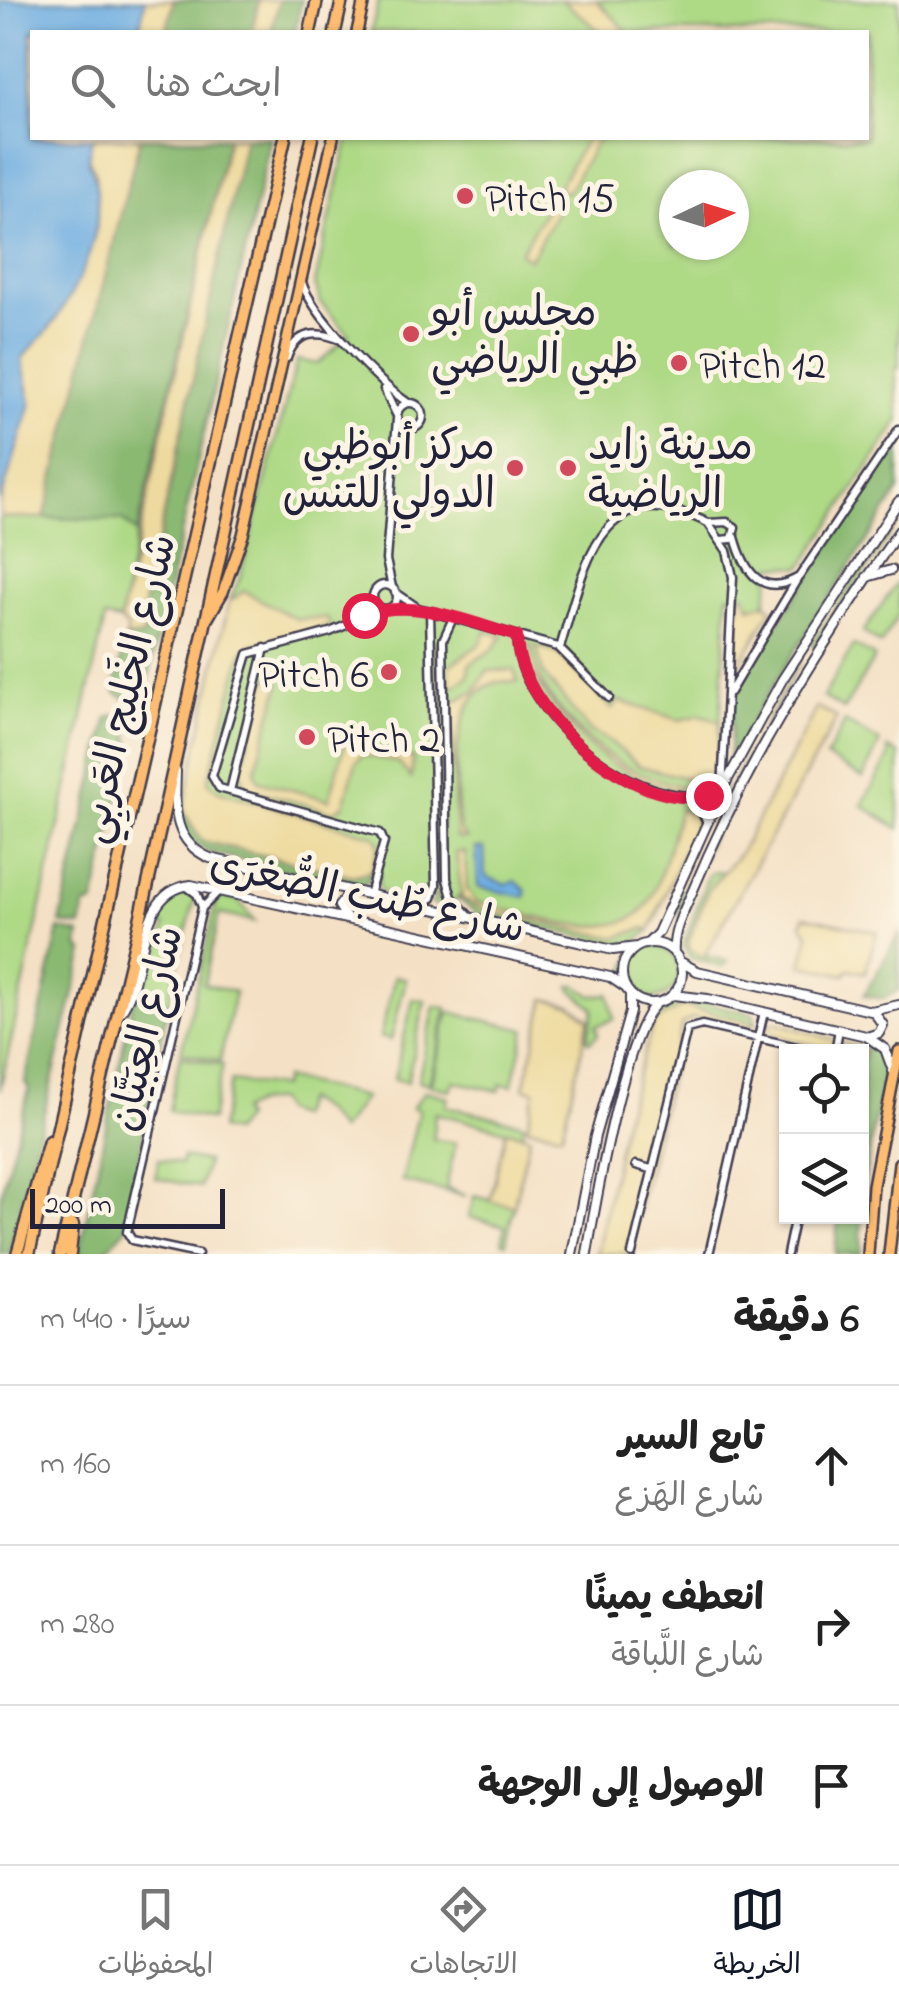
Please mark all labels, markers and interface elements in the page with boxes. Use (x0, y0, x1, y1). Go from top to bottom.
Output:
search box (30, 30, 869, 140)
icon: search (65, 58, 120, 113)
text: ابحث هنا (145, 59, 282, 115)
place label: Pitch 15 (485, 170, 615, 231)
north arrow (659, 170, 749, 260)
marker: Pitch 15 (454, 185, 476, 207)
place label: مجلس أبو ظبي الرياضي (428, 284, 639, 395)
marker: مجلس أبو ظبي الرياضي (400, 323, 422, 345)
place label: Pitch 12 (699, 337, 826, 398)
marker: Pitch 12 (668, 352, 690, 374)
place label: مركز أبوظبي الدولي للتنس (283, 418, 495, 529)
place label: مدينة زايد الرياضية (588, 418, 753, 527)
marker: مركز أبوظبي الدولي للتنس (504, 457, 526, 479)
marker: مدينة زايد الرياضية (557, 457, 579, 479)
street label: شارع الخَلِيج العَربِي (64, 528, 197, 850)
route start (342, 593, 388, 639)
place label: Pitch 6 (258, 646, 369, 707)
marker: Pitch 6 (378, 661, 400, 683)
place label: Pitch 2 (327, 711, 440, 772)
marker: Pitch 2 (296, 726, 318, 748)
route end (686, 773, 732, 819)
street label: شارع طُنب الصُّغرَى (204, 835, 530, 962)
street label: شارع العِبَيَّان (95, 920, 202, 1138)
map controls (779, 1044, 869, 1224)
button: locate (779, 1044, 869, 1134)
button: layers (779, 1134, 869, 1224)
scale bar (30, 1184, 225, 1228)
text: 200 m (45, 1186, 112, 1227)
text: 6 دقيقة (733, 1290, 859, 1351)
text: سيرًا · 440 m (40, 1297, 192, 1344)
text: تابع السير (619, 1412, 764, 1468)
icon: ahead (804, 1438, 859, 1493)
text: 160 m (40, 1442, 111, 1489)
text: شارع الهَزع (615, 1474, 764, 1521)
text: انعطف يمينًا (585, 1572, 764, 1628)
icon: right (804, 1598, 859, 1653)
text: 280 m (40, 1602, 115, 1649)
text: شارع اللَّباقة (611, 1634, 764, 1681)
icon: arrive (804, 1758, 859, 1813)
text: الوصول إلى الوجهة (478, 1759, 764, 1815)
tab: المحفوظات (98, 1882, 213, 1988)
tab: الاتجاهات (409, 1882, 518, 1988)
tab: الخريطة (714, 1882, 801, 1988)

